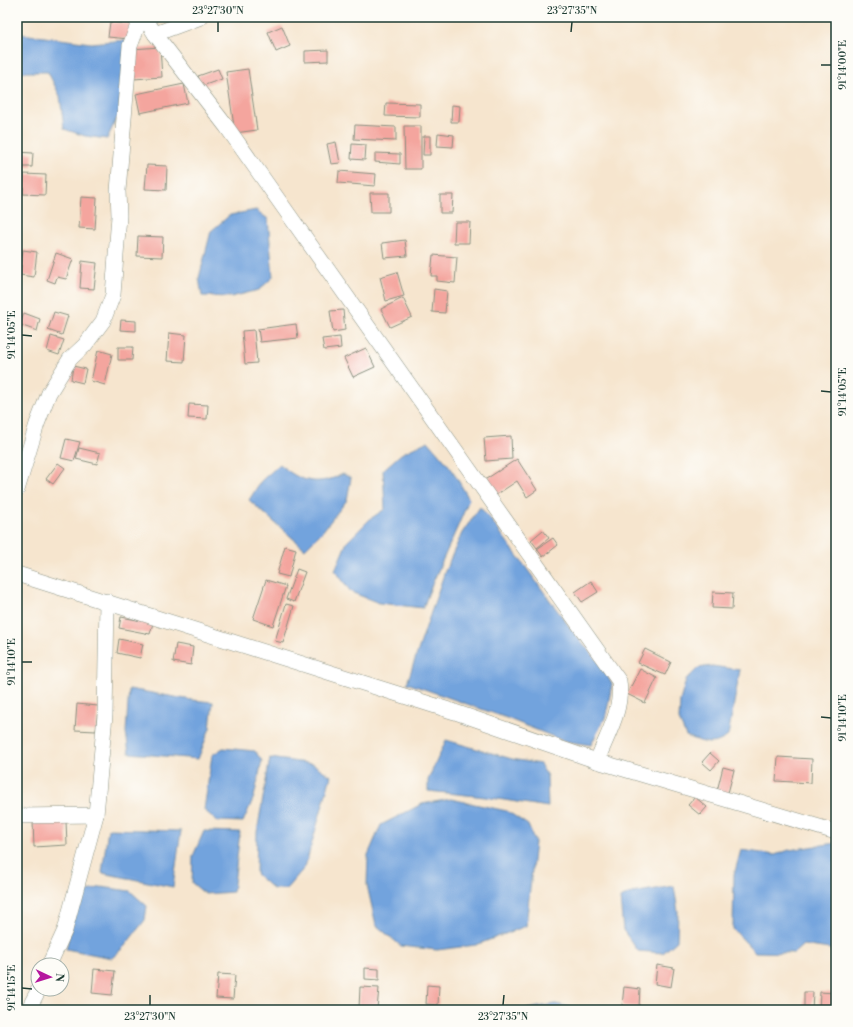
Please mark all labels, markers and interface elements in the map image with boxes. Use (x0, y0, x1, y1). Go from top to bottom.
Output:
text: 23°27'30"N (192, 5, 244, 17)
text: 23°27'35"N (547, 5, 598, 17)
text: 91°14'00"E (837, 40, 849, 90)
text: 91°14'05"E (6, 311, 18, 359)
text: 91°14'05"E (837, 368, 849, 416)
text: 91°14'10"E (6, 638, 18, 686)
text: 91°14'10"E (837, 694, 849, 742)
north arrow (30, 957, 70, 997)
text: 91°14'15"E (6, 965, 18, 1011)
text: N (52, 973, 66, 983)
text: 23°27'30"N (124, 1011, 176, 1023)
text: 23°27'35"N (478, 1011, 529, 1023)

